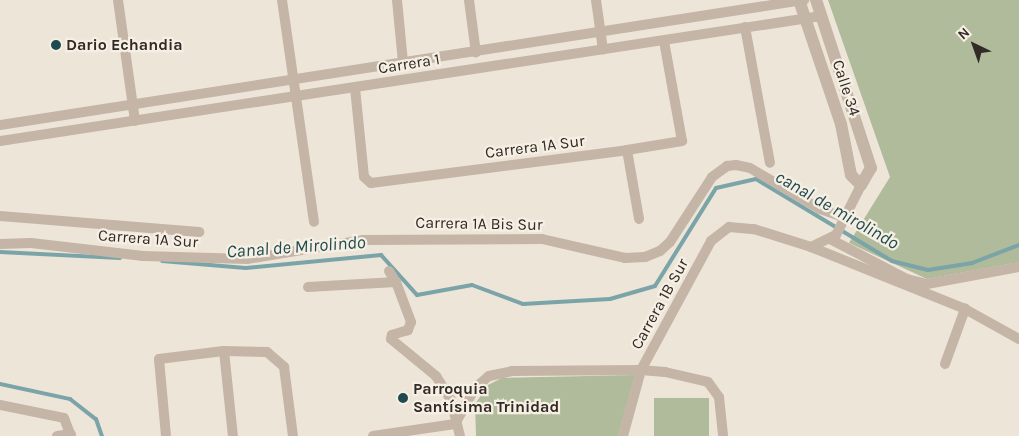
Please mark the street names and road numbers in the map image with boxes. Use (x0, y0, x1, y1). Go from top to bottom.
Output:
street label: Carrera 1 (377, 50, 441, 78)
street label: Calle 34 (828, 57, 864, 119)
street label: Carrera 1A Sur (484, 131, 586, 163)
street label: Carrera 1A Bis Sur (415, 213, 543, 235)
street label: Carrera 1A Sur (97, 226, 199, 252)
street label: Carrera 1B Sur (627, 255, 693, 353)

